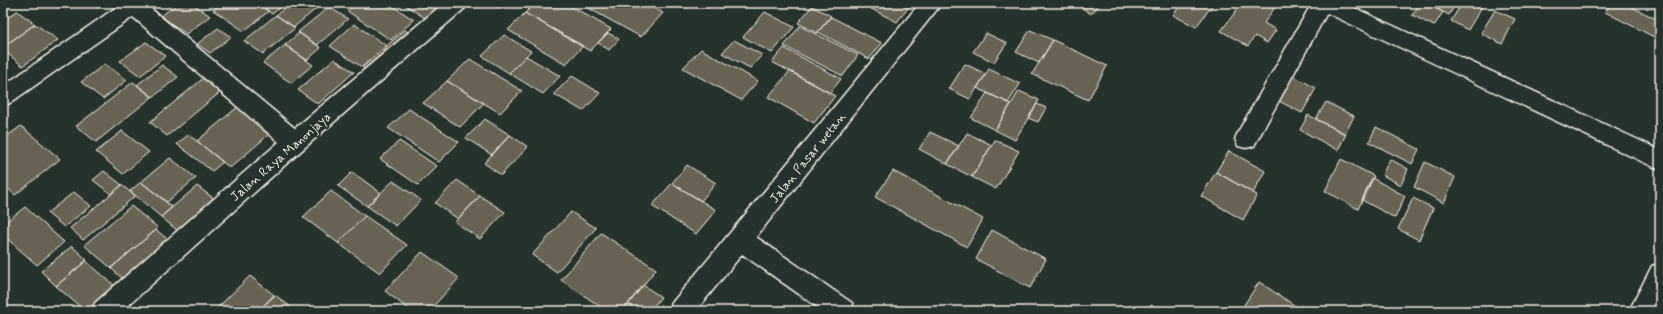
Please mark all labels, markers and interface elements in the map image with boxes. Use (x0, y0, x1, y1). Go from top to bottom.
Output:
street label: Jalan Raya Manonjaya (227, 109, 335, 205)
street label: Jalan Pasar wetan (766, 109, 850, 207)

